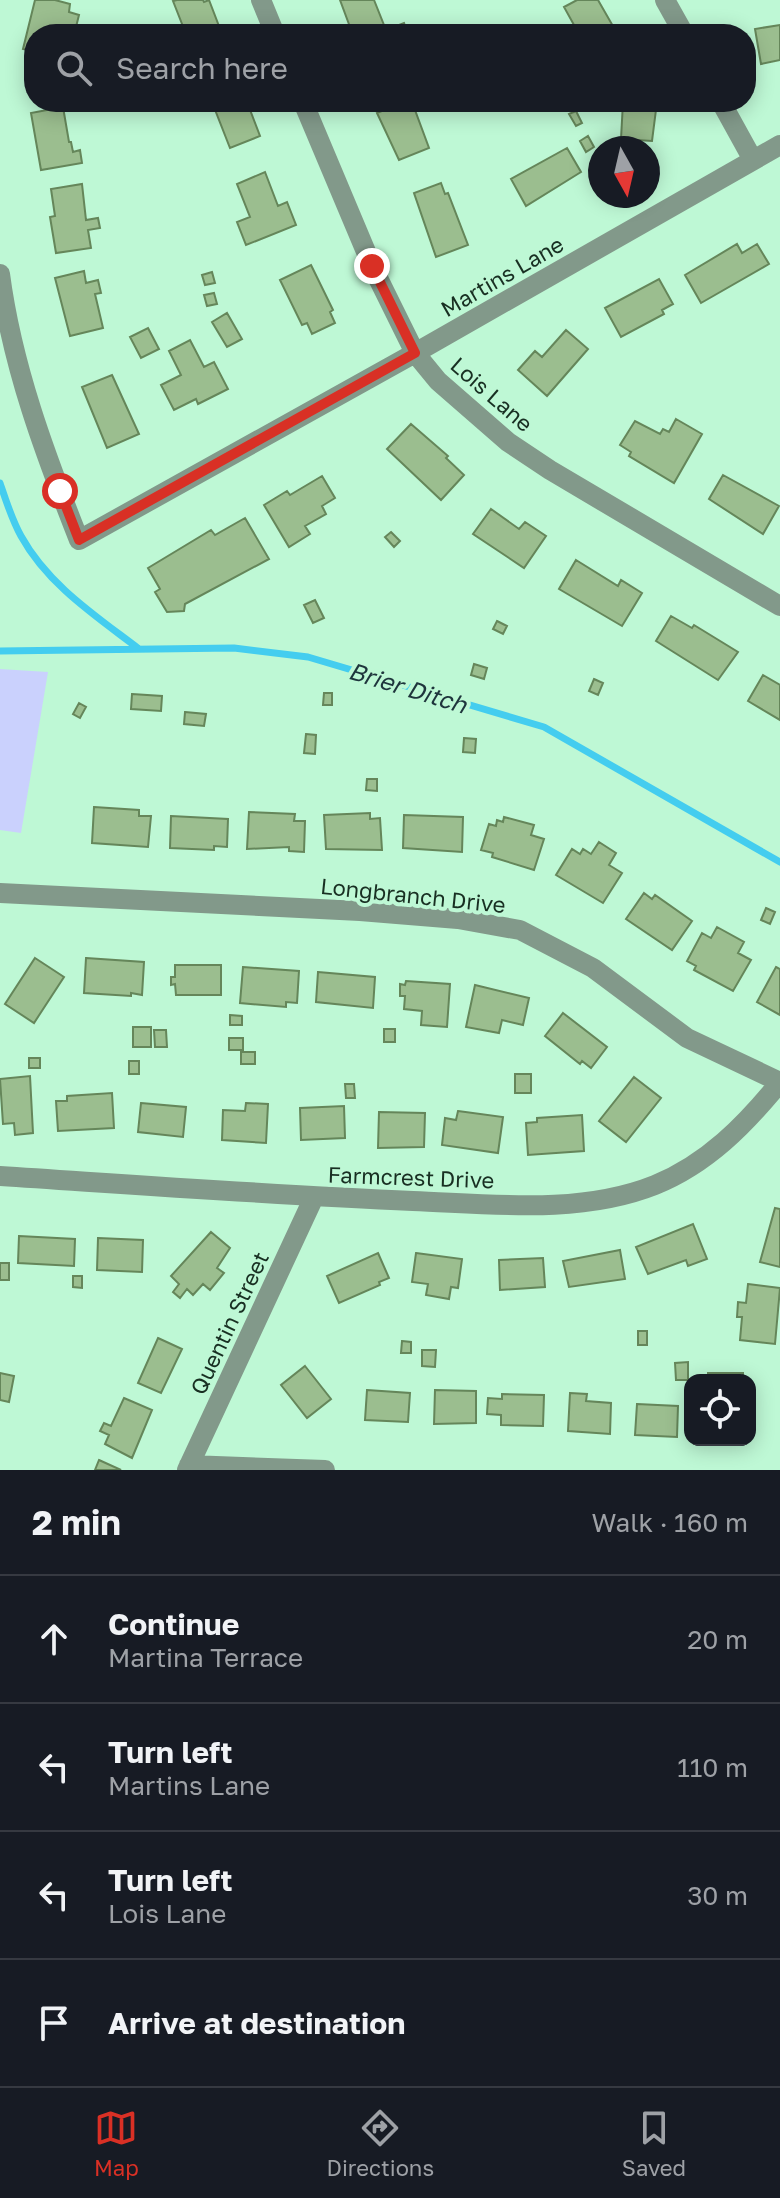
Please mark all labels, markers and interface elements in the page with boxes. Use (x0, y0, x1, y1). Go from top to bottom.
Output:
search box (24, 24, 756, 112)
icon: search (52, 46, 96, 90)
text: Search here (116, 50, 288, 86)
north arrow (588, 136, 660, 208)
street label: Martins Lane (436, 230, 568, 322)
route end (354, 248, 390, 284)
street label: Lois Lane (445, 351, 539, 437)
route start (42, 473, 78, 509)
water label: Brier Ditch (346, 655, 472, 719)
street label: Longbranch Drive (319, 872, 507, 918)
street label: Farmcrest Drive (327, 1161, 495, 1193)
street label: Quentin Street (184, 1247, 274, 1399)
map controls (684, 1374, 756, 1446)
button: locate (684, 1374, 756, 1446)
text: 2 min (32, 1502, 121, 1542)
text: Walk · 160 m (592, 1507, 748, 1538)
text: Continue (108, 1606, 239, 1642)
icon: ahead (32, 1617, 76, 1661)
text: 20 m (687, 1624, 748, 1655)
text: Martina Terrace (108, 1642, 303, 1673)
text: Turn left (108, 1734, 233, 1770)
icon: left (32, 1745, 76, 1789)
text: 110 m (677, 1752, 748, 1783)
text: Martins Lane (108, 1770, 270, 1801)
text: Turn left (108, 1862, 233, 1898)
icon: left (32, 1873, 76, 1917)
text: 30 m (687, 1880, 748, 1911)
text: Lois Lane (108, 1898, 226, 1929)
icon: arrive (32, 2001, 76, 2045)
text: Arrive at destination (108, 2005, 405, 2041)
tab: Map (94, 2106, 139, 2181)
tab: Directions (327, 2106, 434, 2181)
tab: Saved (622, 2106, 686, 2181)

